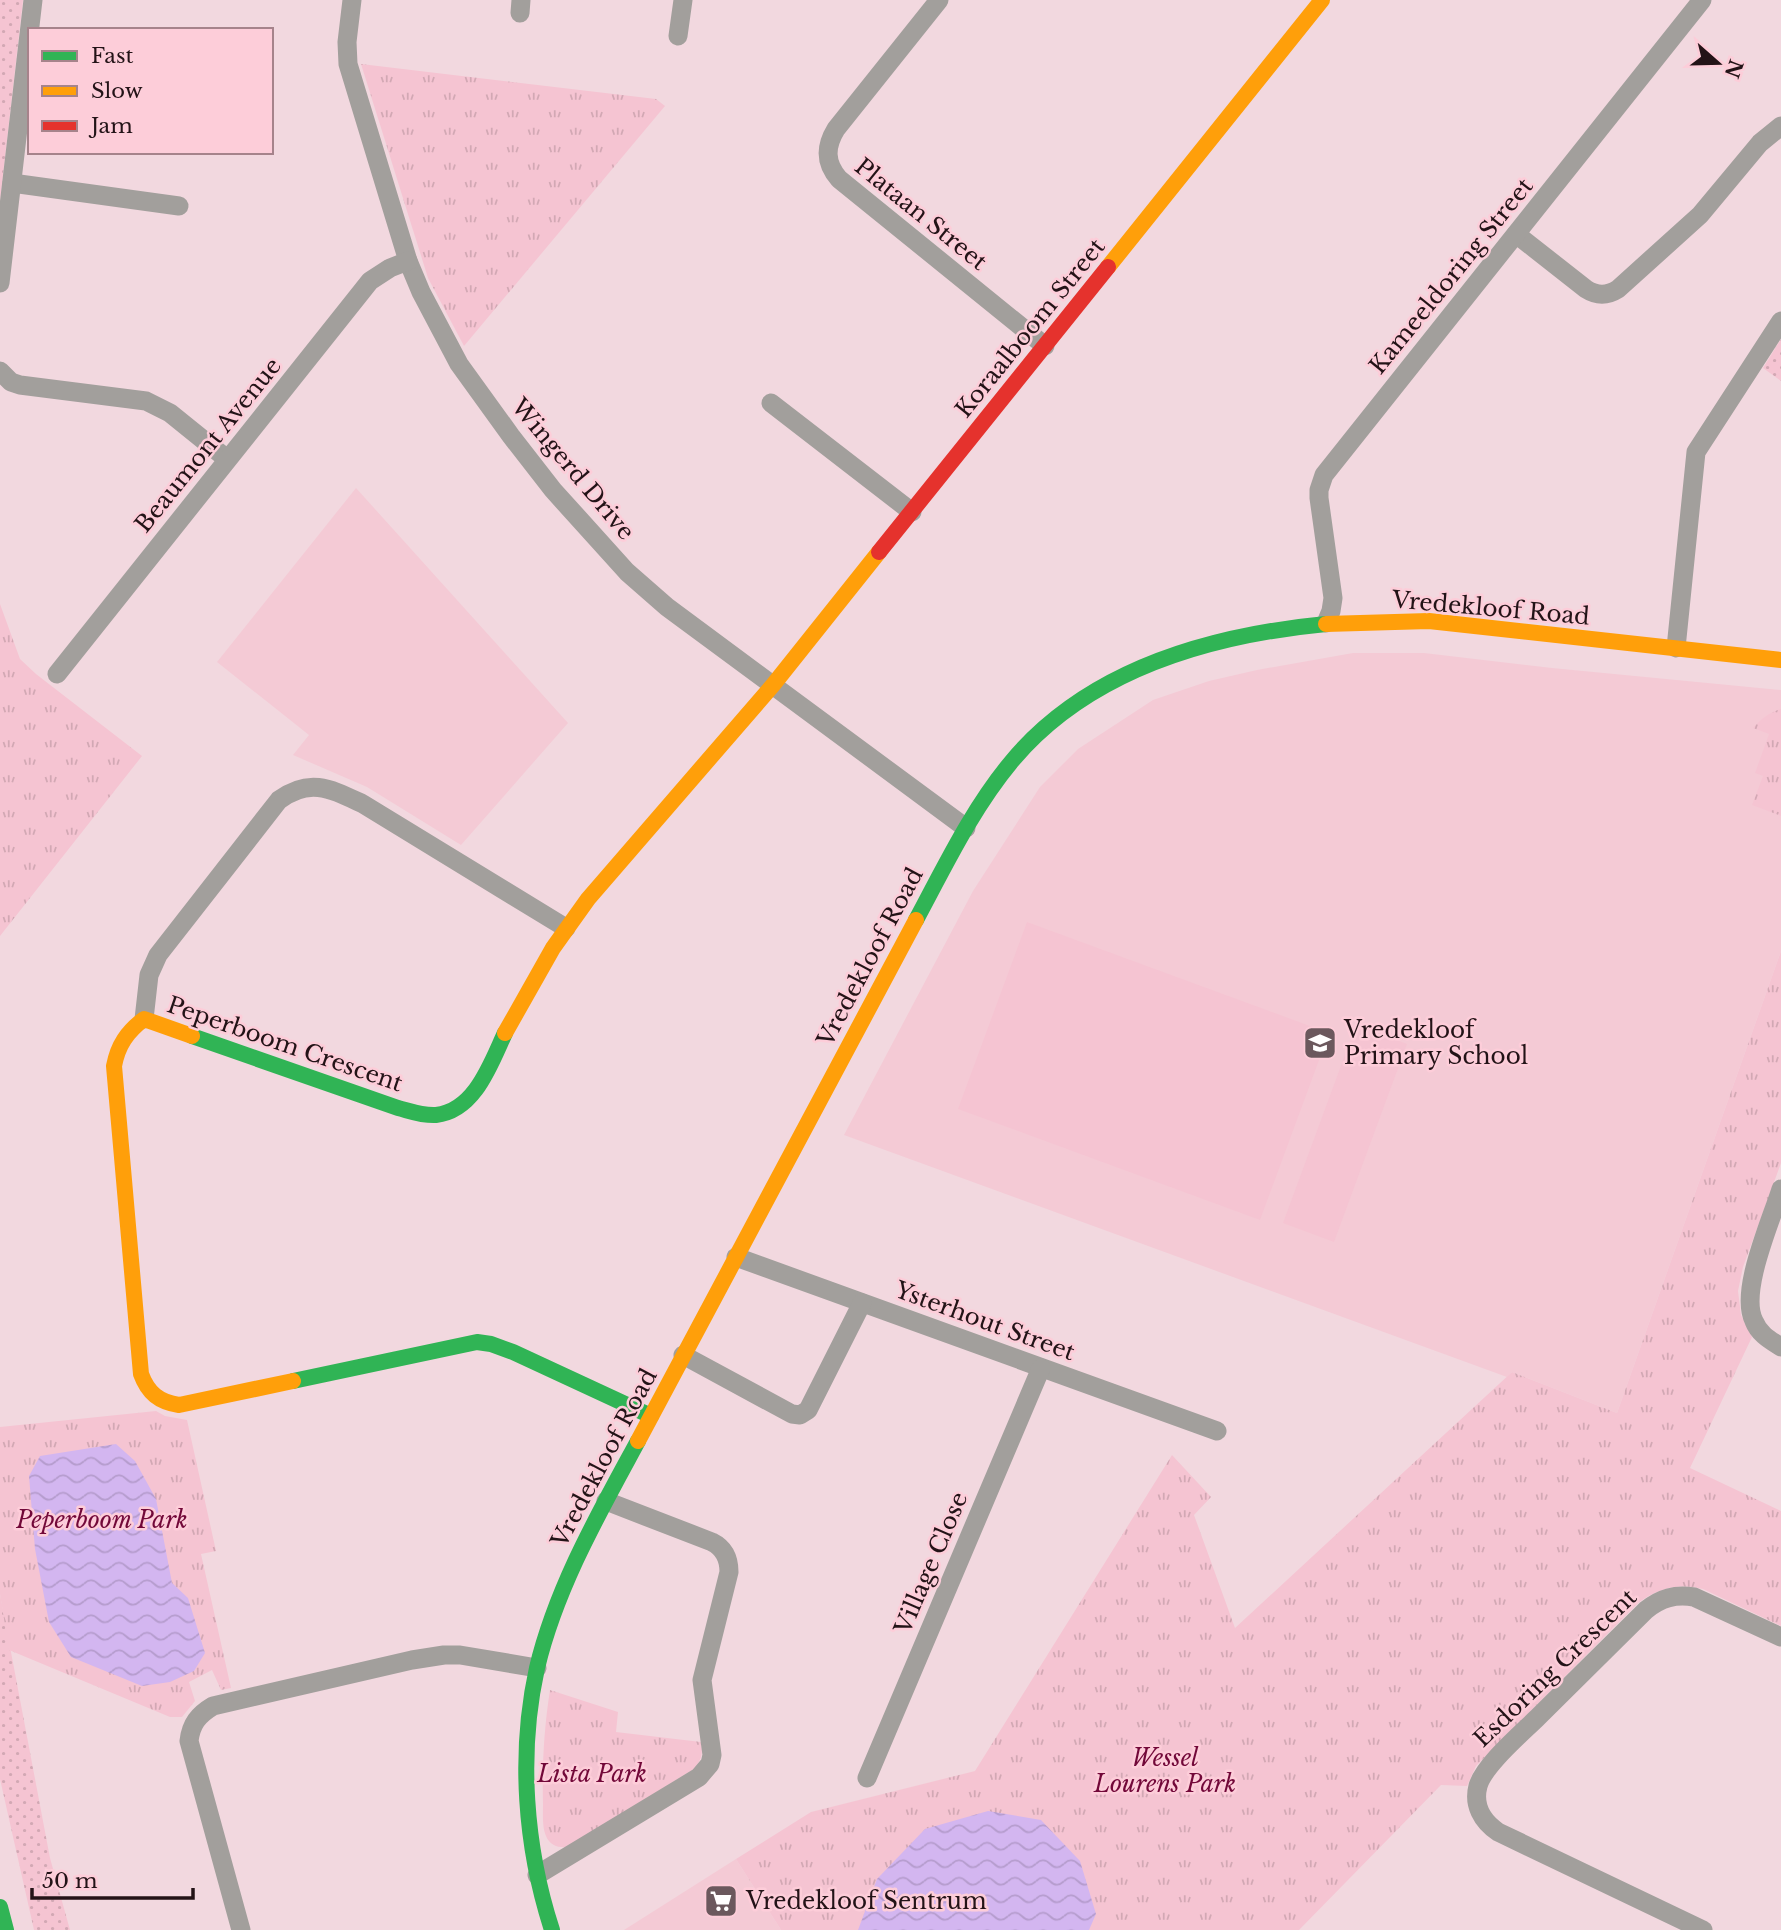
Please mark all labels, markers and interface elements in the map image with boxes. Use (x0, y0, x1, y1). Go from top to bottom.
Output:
legend (28, 28, 273, 154)
north arrow (1683, 28, 1753, 98)
text: Fast (91, 43, 133, 69)
text: N (1720, 56, 1747, 81)
text: Slow (91, 78, 143, 104)
text: Jam (88, 113, 133, 139)
street label: Plataan Street (849, 152, 993, 276)
street label: Kameeldoring Street (1363, 172, 1539, 380)
street label: Koraalboom Street (949, 233, 1111, 423)
street label: Beaumont Avenue (129, 352, 287, 538)
street label: Wingerd Drive (505, 392, 640, 545)
street label: Vredekloof Road (1390, 585, 1591, 631)
street label: Vredekloof Road (811, 863, 929, 1052)
street label: Peperboom Crescent (164, 991, 407, 1098)
place label: Vredekloof Primary School (1343, 1016, 1528, 1070)
school or university icon: Vredekloof Primary School (1301, 1024, 1339, 1062)
street label: Ysterhout Street (890, 1275, 1079, 1367)
street label: Vredekloof Road (545, 1364, 663, 1553)
street label: Village Close (888, 1488, 973, 1639)
park label: Peperboom Park (15, 1506, 188, 1534)
street label: Esdoring Crescent (1468, 1583, 1642, 1753)
park label: Wessel Lourens Park (1093, 1744, 1236, 1798)
park label: Lista Park (536, 1760, 647, 1788)
scale bar (32, 1856, 192, 1900)
text: 50 m (42, 1868, 98, 1894)
supermarket icon: Vredekloof Sentrum (702, 1882, 740, 1920)
place label: Vredekloof Sentrum (745, 1887, 987, 1915)

